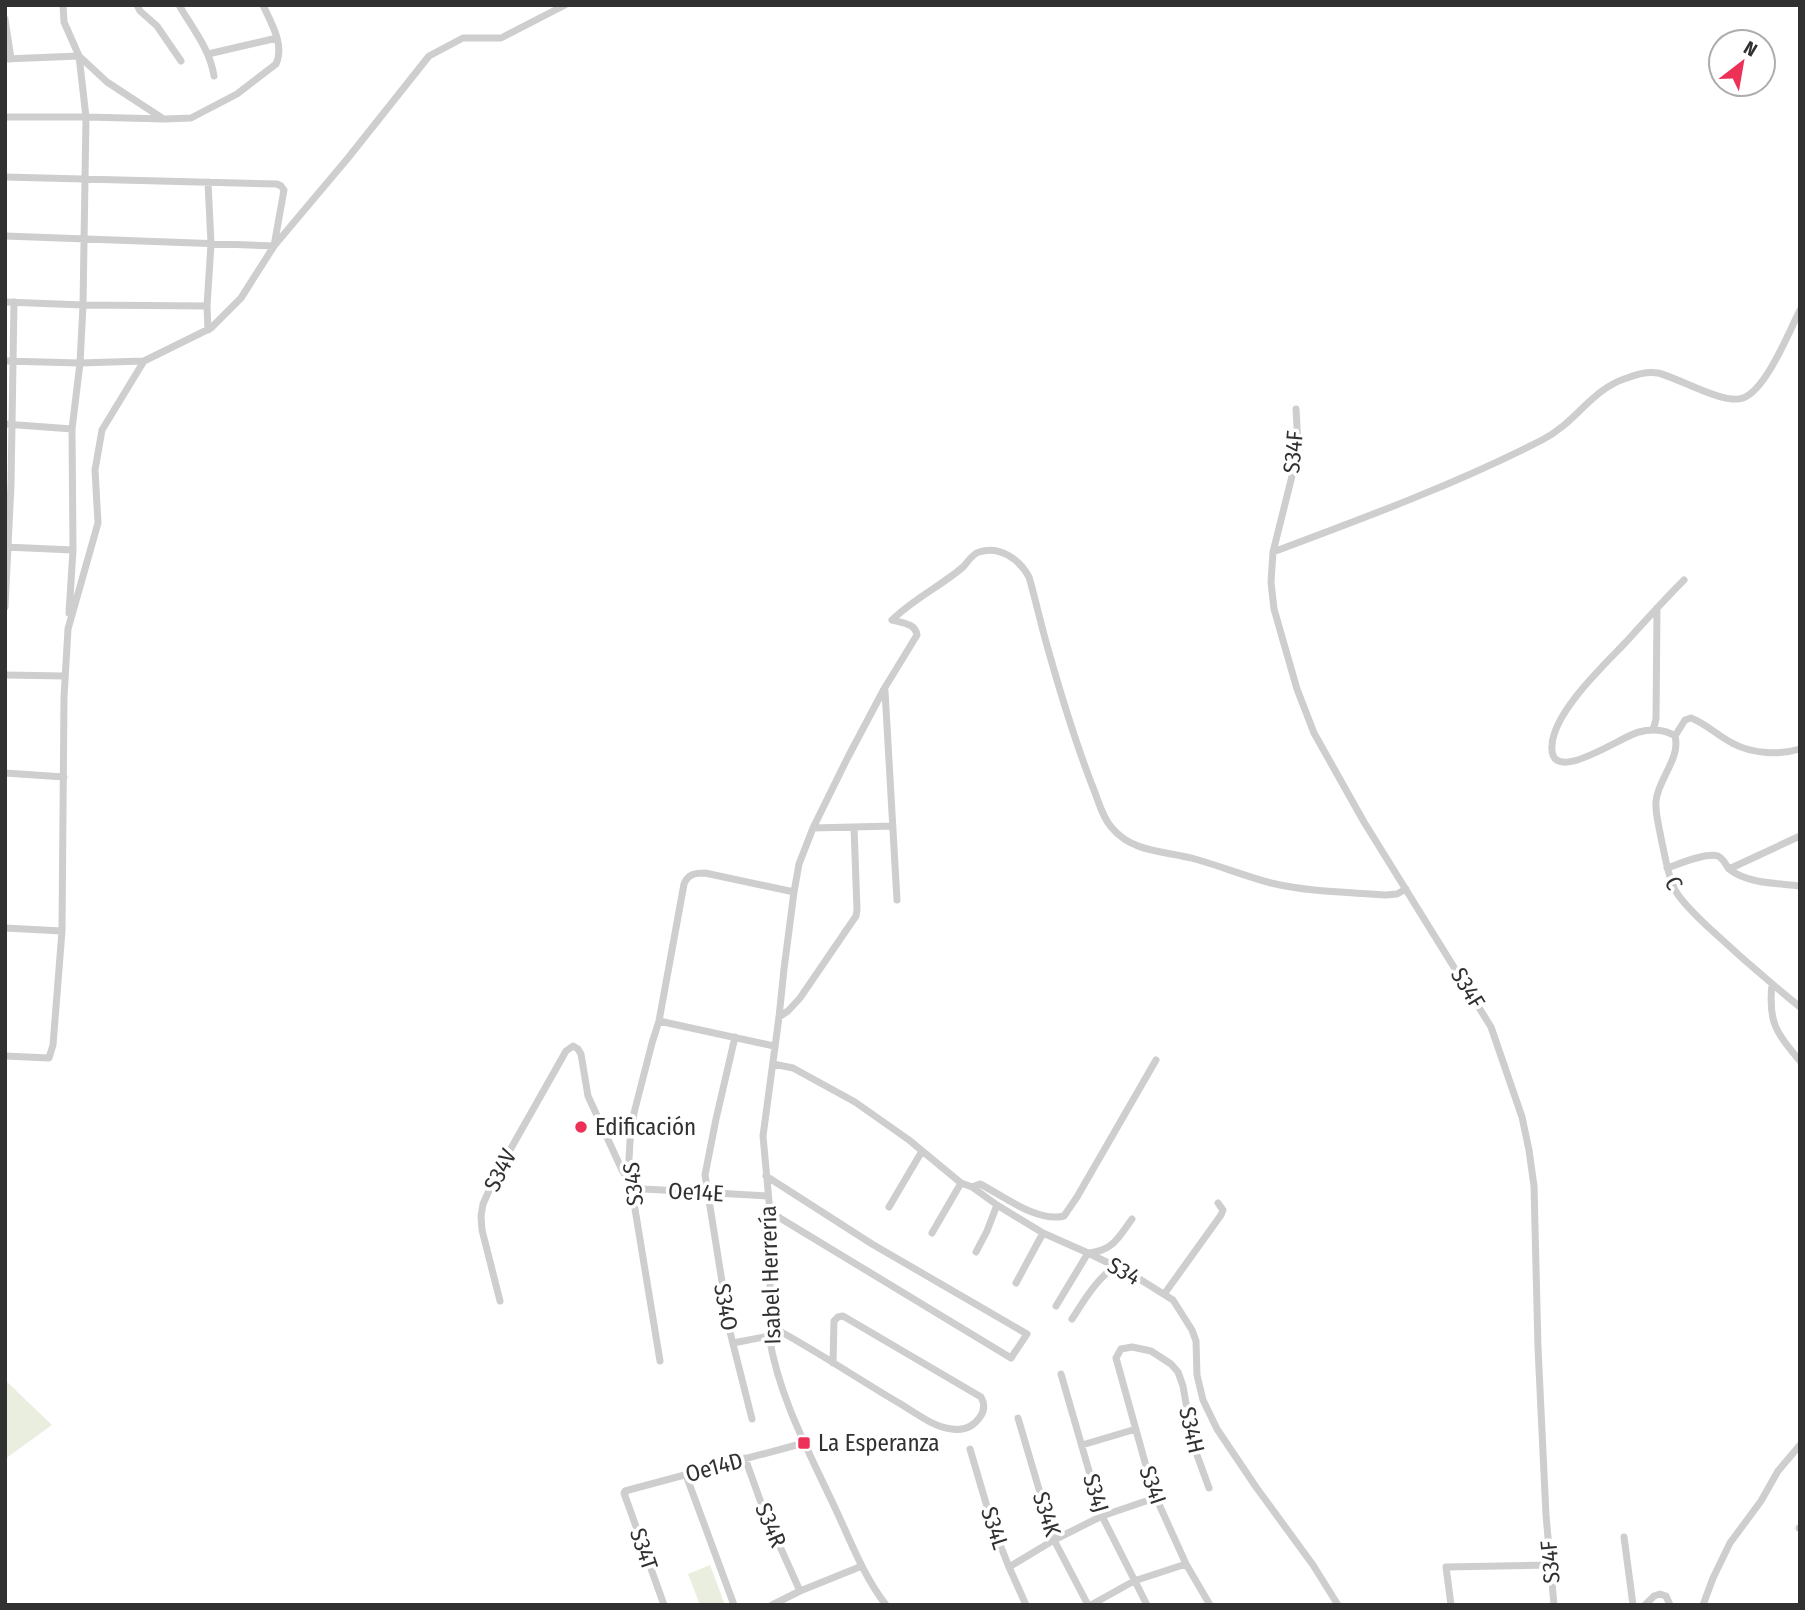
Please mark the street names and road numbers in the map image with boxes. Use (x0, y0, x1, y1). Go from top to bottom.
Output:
street label: S34F (1277, 429, 1309, 475)
street label: C (1659, 872, 1689, 894)
street label: S34F (1445, 962, 1491, 1014)
street label: S34V (478, 1144, 523, 1196)
street label: S34S (617, 1161, 649, 1207)
street label: Oe14E (668, 1177, 724, 1207)
street label: Isabel Herrería (754, 1205, 786, 1345)
street label: S34 (1103, 1251, 1145, 1291)
street label: S34O (708, 1281, 744, 1333)
street label: S34H (1173, 1404, 1211, 1456)
street label: Oe14D (682, 1446, 746, 1488)
street label: S34I (1133, 1462, 1173, 1508)
street label: S34J (1077, 1470, 1115, 1516)
street label: S34K (1027, 1488, 1068, 1540)
street label: S34R (749, 1499, 793, 1552)
street label: S34L (975, 1503, 1015, 1553)
street label: S34T (624, 1524, 664, 1574)
street label: S34F (1534, 1539, 1566, 1585)

